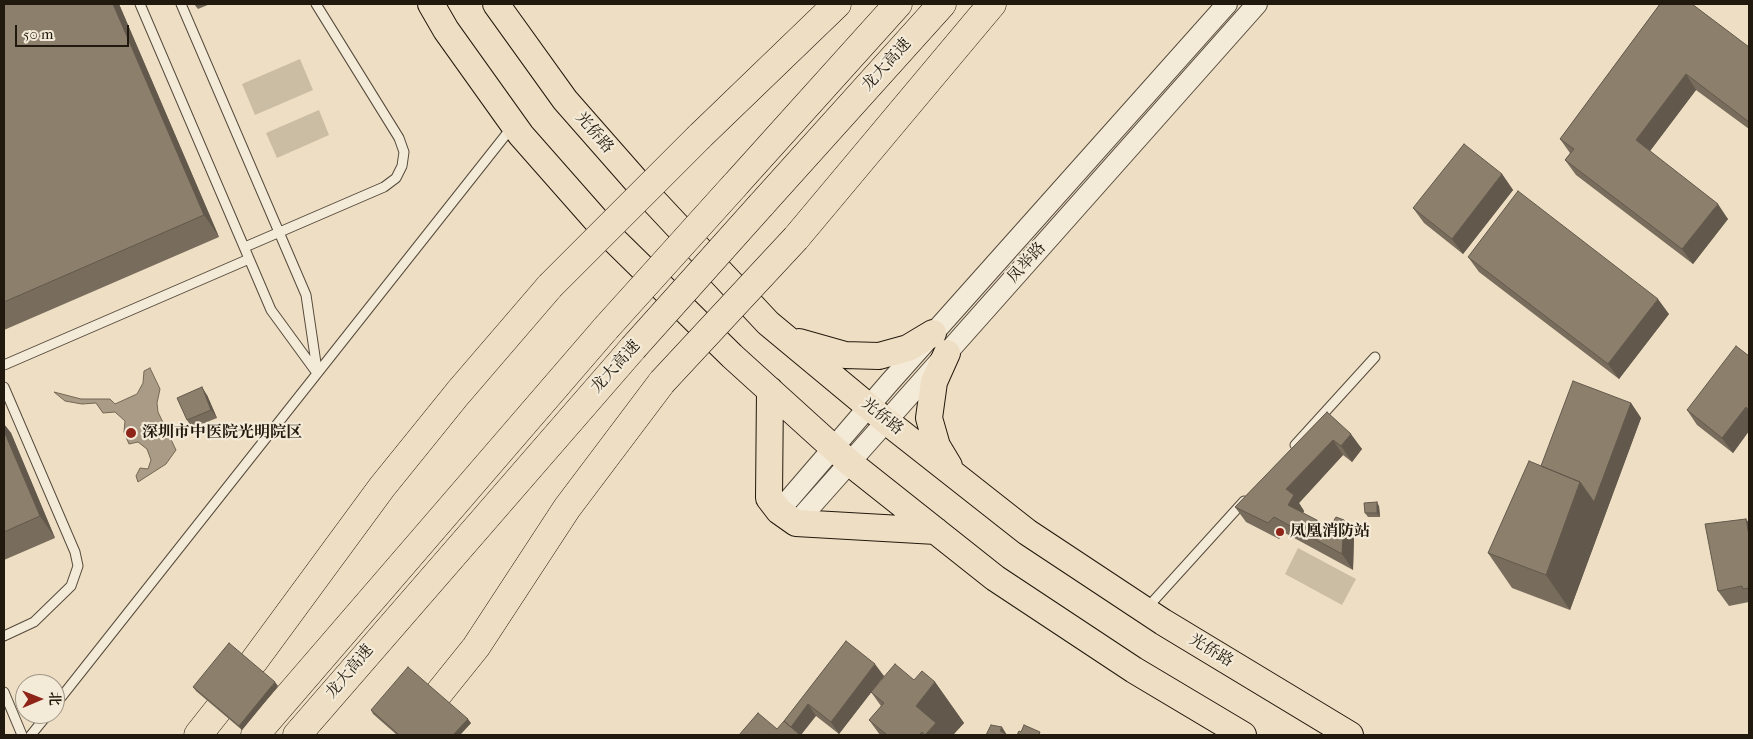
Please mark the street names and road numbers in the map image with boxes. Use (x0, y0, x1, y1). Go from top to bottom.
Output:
street label: 龙大高速 (858, 35, 916, 95)
street label: 光侨路 (571, 109, 617, 157)
street label: 凤举路 (1004, 239, 1050, 287)
street label: 龙大高速 (587, 337, 645, 397)
street label: 光侨路 (857, 394, 907, 440)
street label: 光侨路 (1185, 630, 1237, 672)
street label: 龙大高速 (322, 641, 378, 703)

